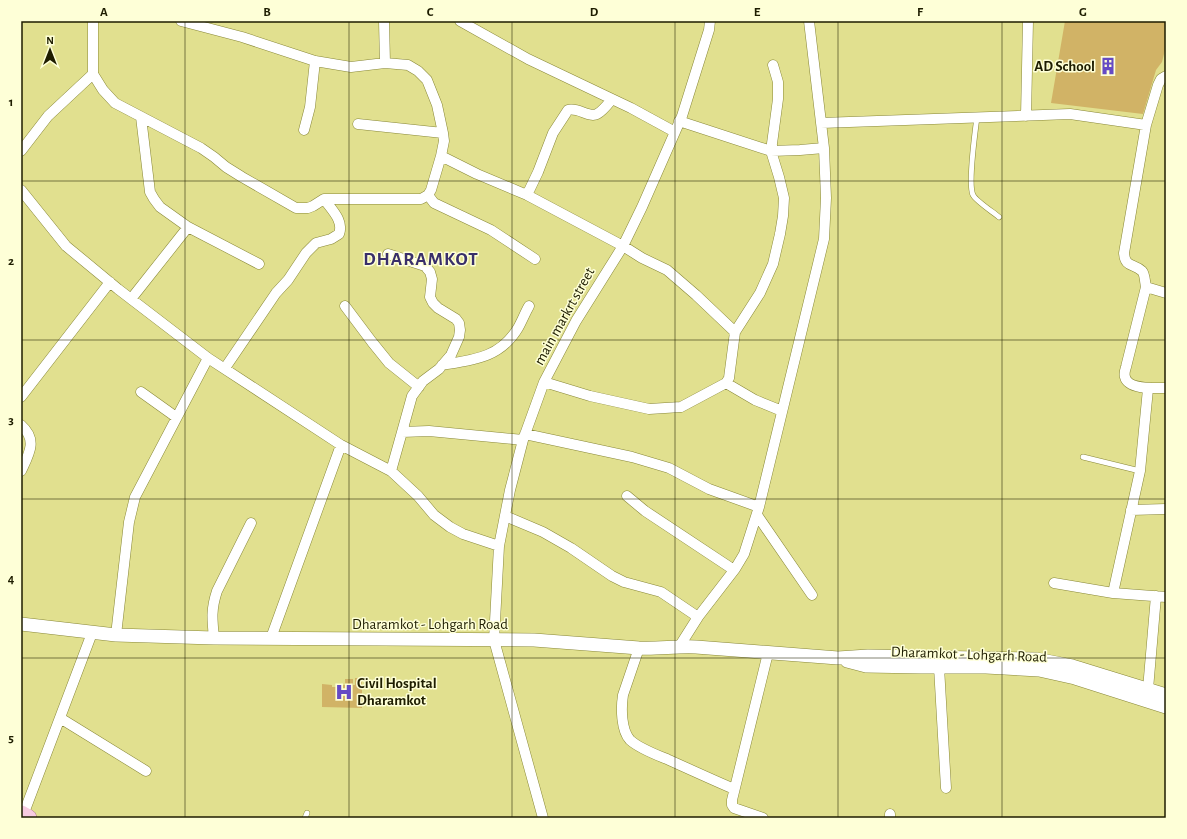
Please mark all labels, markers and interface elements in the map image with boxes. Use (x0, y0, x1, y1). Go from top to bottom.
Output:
text: A (100, 6, 108, 19)
text: B (263, 6, 271, 19)
text: C (427, 6, 434, 19)
text: D (590, 6, 599, 19)
text: E (754, 6, 761, 19)
text: F (917, 6, 924, 19)
text: G (1079, 6, 1087, 19)
north arrow (30, 30, 70, 70)
text: N (46, 35, 54, 46)
building icon: AD School (1098, 56, 1118, 76)
place label: AD School (1034, 59, 1095, 74)
text: 1 (9, 96, 13, 109)
district label: DHARAMKOT (363, 250, 479, 269)
text: 2 (8, 255, 14, 268)
street label: main markrt street (531, 265, 598, 368)
text: 3 (8, 414, 14, 427)
text: 4 (8, 573, 15, 586)
street label: Dharamkot - Lohgarh Road (352, 617, 508, 632)
street label: Dharamkot - Lohgarh Road (891, 644, 1047, 665)
place label: Civil Hospital Dharamkot (357, 676, 437, 708)
hospital icon: Civil Hospital Dharamkot (334, 682, 354, 702)
text: 5 (8, 732, 14, 745)

